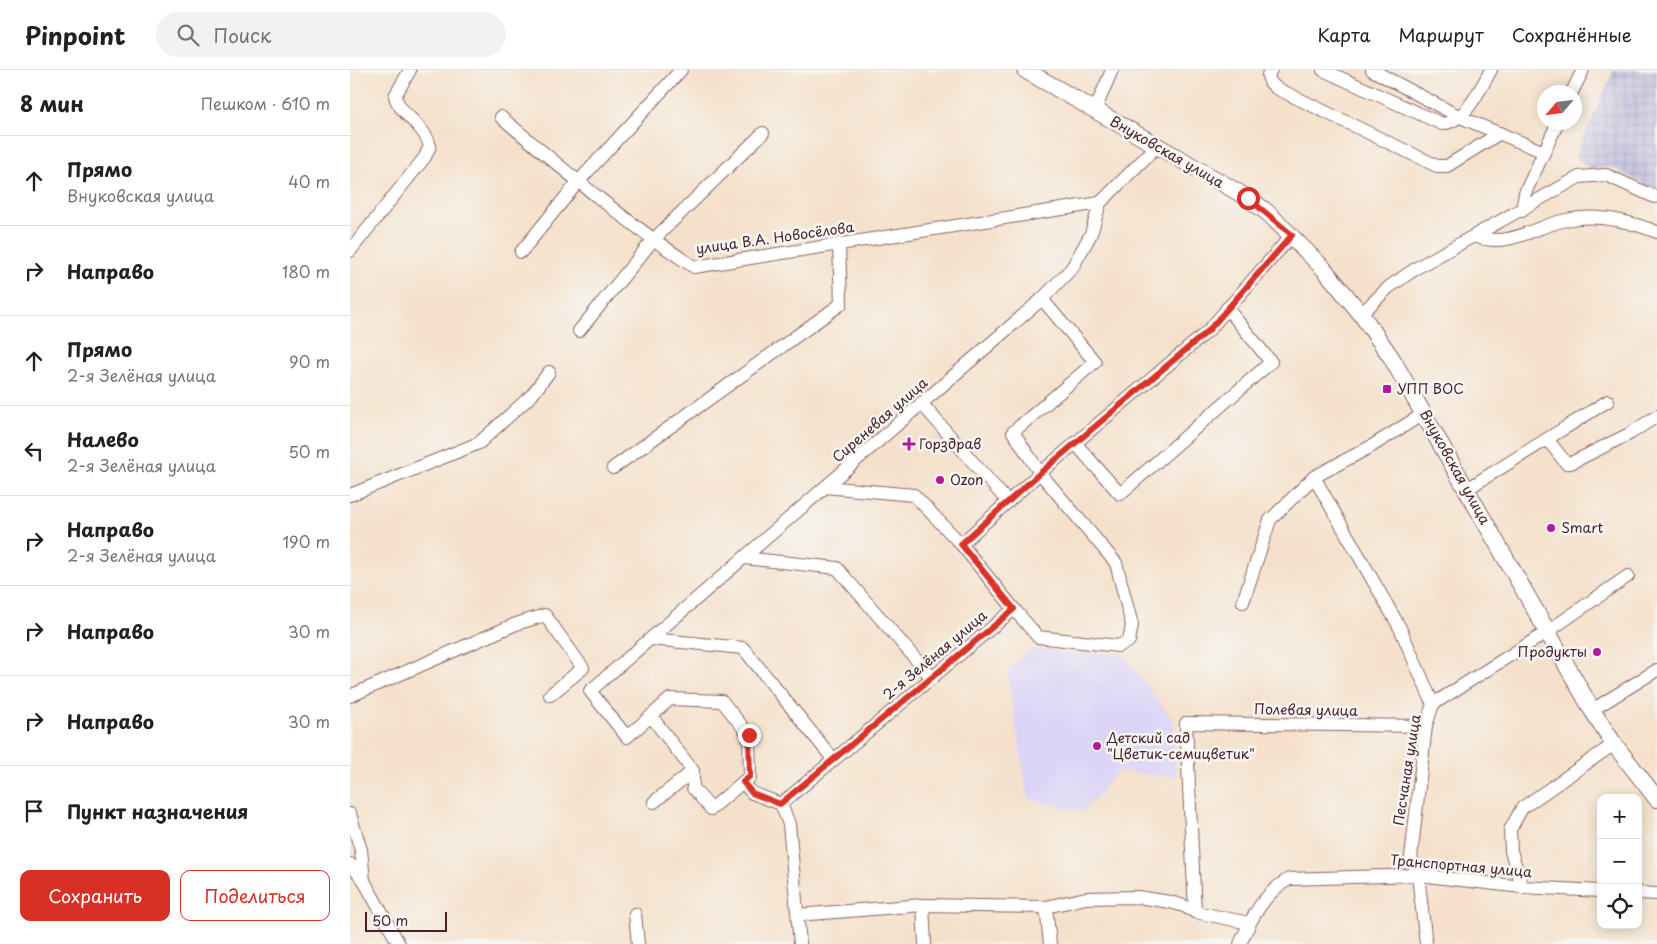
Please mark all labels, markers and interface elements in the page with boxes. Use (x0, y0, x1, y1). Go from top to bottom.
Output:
search box (156, 12, 506, 57)
text: Pinpoint (25, 17, 126, 53)
icon: search (174, 21, 202, 49)
text: Поиск (214, 21, 271, 49)
text: Карта (1318, 21, 1370, 48)
text: Маршрут (1398, 21, 1484, 48)
text: Сохранённые (1512, 21, 1632, 48)
north arrow (1537, 85, 1582, 130)
text: 8 мин (20, 87, 84, 119)
text: Пешком · 610 m (201, 91, 330, 115)
street label: Внуковская улица (1106, 110, 1228, 193)
text: Прямо (67, 155, 132, 183)
icon: ahead (20, 167, 48, 195)
text: 40 m (288, 169, 330, 193)
text: Внуковская улица (67, 183, 214, 207)
route start (1237, 187, 1260, 210)
street label: улица В.А. Новосёлова (695, 216, 856, 259)
icon: right (20, 257, 48, 285)
text: Направо (67, 257, 154, 285)
text: 180 m (282, 259, 330, 283)
text: Прямо (67, 335, 132, 363)
icon: ahead (20, 347, 48, 375)
text: 90 m (289, 349, 330, 373)
text: 2-я Зелёная улица (67, 363, 216, 387)
street label: Сиреневая улица (827, 372, 932, 467)
place label: УПП ВОС (1397, 378, 1464, 399)
marker: УПП ВОС (1381, 383, 1393, 395)
street label: Внуковская улица (1415, 405, 1496, 528)
text: Налево (67, 425, 139, 453)
place label: Горздрав (919, 433, 981, 454)
icon: left (20, 437, 48, 465)
marker: Горздрав (903, 438, 915, 450)
text: 50 m (289, 439, 330, 463)
text: 2-я Зелёная улица (67, 453, 216, 477)
place label: Ozon (950, 469, 983, 490)
marker: Ozon (934, 474, 946, 486)
text: Направо (67, 515, 154, 543)
place label: Smart (1561, 517, 1604, 538)
marker: Smart (1545, 522, 1557, 534)
icon: right (20, 527, 48, 555)
text: 190 m (282, 529, 330, 553)
text: 2-я Зелёная улица (67, 543, 216, 567)
street label: 2-я Зелёная улица (878, 605, 991, 704)
icon: right (20, 617, 48, 645)
text: Направо (67, 617, 154, 645)
text: 30 m (288, 619, 330, 643)
place label: Продукты (1518, 641, 1587, 662)
marker: Продукты (1591, 646, 1603, 658)
street label: Полевая улица (1254, 698, 1358, 721)
icon: right (20, 707, 48, 735)
text: Направо (67, 707, 154, 735)
text: 30 m (288, 709, 330, 733)
street label: Песчаная улица (1387, 713, 1426, 827)
route end (738, 724, 761, 747)
place label: Детский сад "Цветик-семицветик" (1106, 727, 1255, 764)
marker: Детский сад "Цветик-семицветик" (1091, 740, 1103, 752)
map controls (1597, 794, 1642, 929)
button: + (1597, 794, 1642, 839)
icon: arrive (20, 797, 48, 825)
text: Пункт назначения (67, 797, 248, 825)
button: − (1597, 839, 1642, 884)
street label: Транспортная улица (1389, 849, 1533, 882)
button: Сохранить (20, 870, 170, 921)
button: Поделиться (180, 870, 330, 921)
button: locate (1597, 884, 1642, 929)
scale bar (365, 909, 448, 932)
text: 50 m (372, 910, 408, 931)

